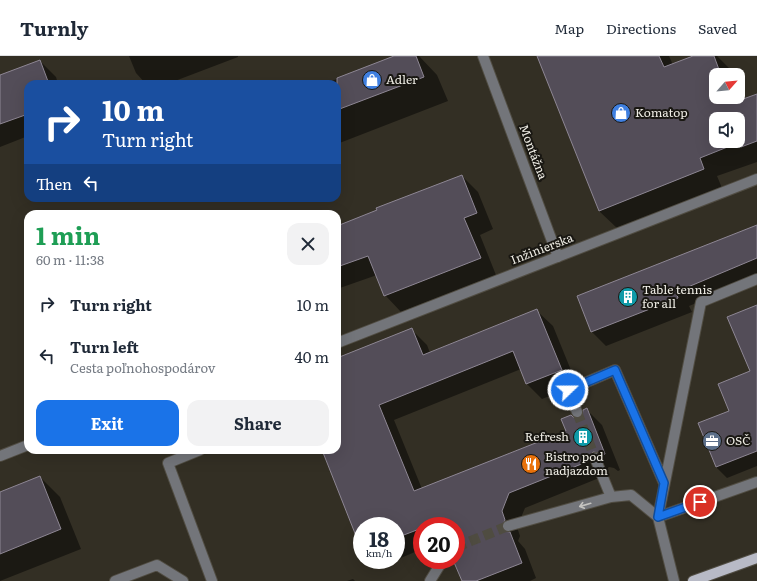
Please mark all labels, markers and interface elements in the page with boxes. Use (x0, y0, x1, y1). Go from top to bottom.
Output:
text: Turnly (20, 14, 88, 42)
text: Map (554, 18, 584, 38)
text: Directions (606, 18, 676, 38)
text: Saved (698, 18, 737, 38)
north arrow (709, 68, 745, 104)
map controls (709, 68, 745, 148)
shop icon: Adler (361, 69, 383, 91)
place label: Adler (386, 70, 418, 88)
text: 10 m (102, 88, 164, 130)
icon: right (36, 96, 88, 148)
shop icon: Komatop (610, 102, 632, 124)
place label: Komatop (635, 103, 688, 121)
button: sound (709, 112, 745, 148)
street label: Montážna (515, 121, 553, 182)
text: Turn right (102, 126, 193, 153)
text: Then (36, 172, 72, 195)
icon: left (80, 172, 102, 194)
text: 1 min (36, 217, 100, 252)
button: close (287, 223, 329, 265)
street label: Inžinierska (508, 228, 576, 268)
text: 60 m · 11:38 (36, 250, 104, 269)
place label: Table tennis for all (642, 280, 712, 312)
building icon: Table tennis for all (617, 286, 639, 308)
icon: right (36, 293, 58, 315)
text: Turn right (70, 293, 152, 316)
text: 10 m (297, 293, 329, 316)
text: Turn left (70, 335, 139, 358)
icon: left (36, 345, 58, 367)
text: 40 m (295, 345, 329, 368)
text: Cesta poľnohospodárov (70, 358, 216, 377)
position arrow (547, 369, 589, 411)
button: Exit (36, 400, 179, 446)
button: Share (187, 400, 329, 446)
building icon: Refresh (572, 426, 594, 448)
place label: Refresh (525, 427, 569, 445)
office icon: OSČ (701, 430, 723, 452)
place label: OSČ (726, 431, 751, 449)
place label: Bistro pod nadjazdom (545, 447, 608, 479)
restaurant icon: Bistro pod nadjazdom (520, 453, 542, 475)
pin (683, 485, 717, 519)
icon: arrive (689, 491, 711, 513)
one-way arrow (579, 501, 592, 509)
speed limit sign: 20 (413, 517, 465, 569)
text: 18 (369, 523, 389, 553)
text: km/h (366, 545, 392, 560)

